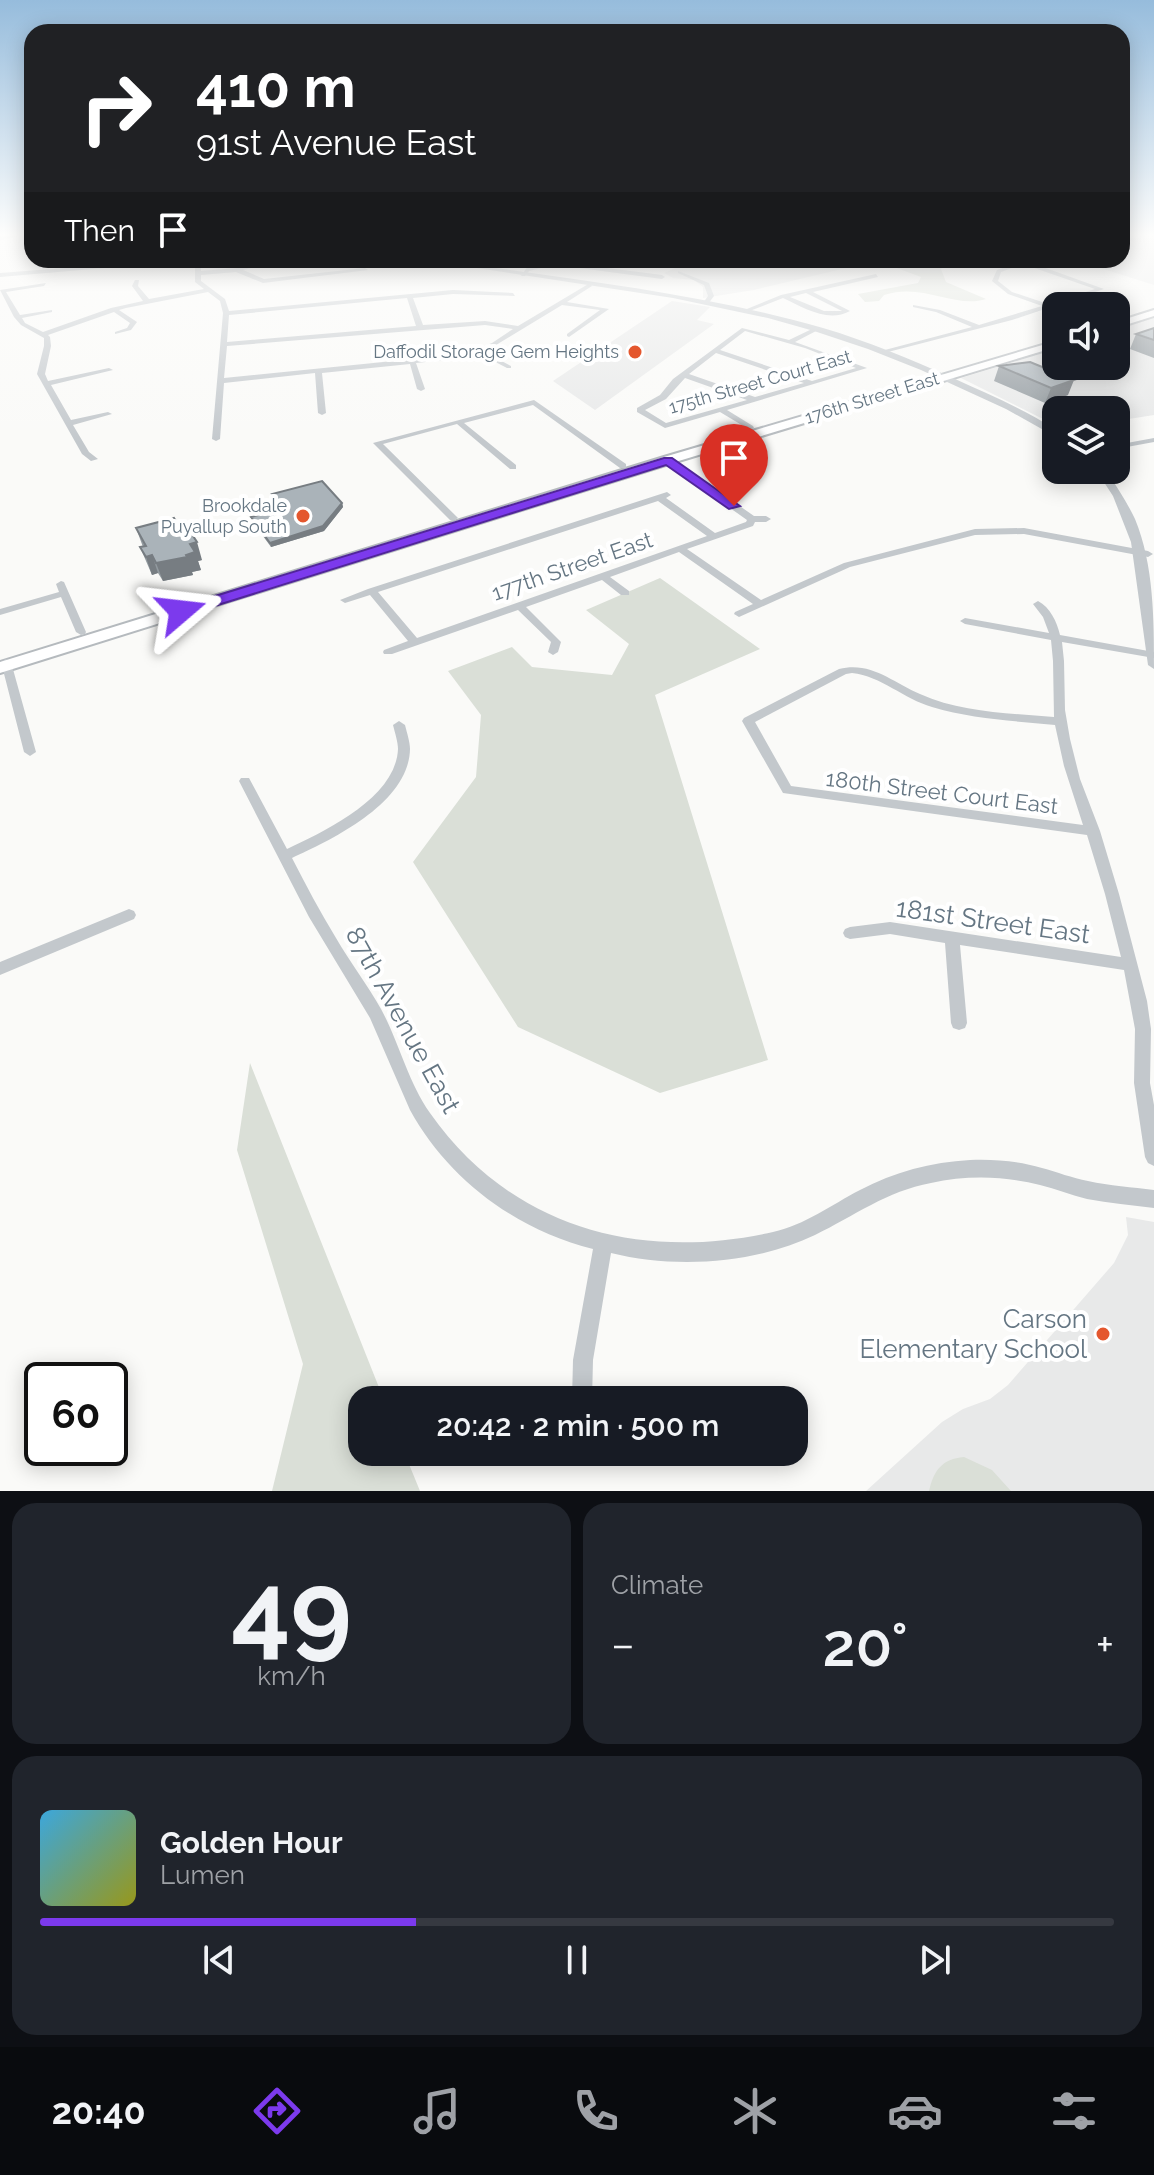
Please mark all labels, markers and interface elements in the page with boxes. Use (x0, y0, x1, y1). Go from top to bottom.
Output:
text: 410 m (196, 54, 356, 120)
icon: right (64, 56, 168, 160)
text: 91st Avenue East (196, 121, 476, 163)
icon: arrive (151, 208, 195, 252)
text: Then (64, 213, 135, 248)
map controls (1042, 292, 1130, 484)
button: sound (1042, 292, 1130, 380)
place label: Daffodil Storage Gem Heights (373, 341, 619, 362)
marker: Daffodil Storage Gem Heights (626, 343, 644, 361)
street label: 175th Street Court East (666, 345, 853, 418)
street label: 176th Street East (802, 367, 941, 428)
button: layers (1042, 396, 1130, 484)
pin (700, 424, 768, 506)
icon: arrive (712, 436, 756, 480)
place label: Brookdale Puyallup South (161, 495, 287, 537)
marker: Brookdale Puyallup South (294, 507, 312, 525)
street label: 177th Street East (488, 526, 657, 606)
position arrow (139, 569, 223, 653)
street label: 180th Street Court East (824, 765, 1060, 819)
street label: 181st Street East (894, 893, 1092, 949)
street label: 87th Avenue East (339, 922, 467, 1119)
place label: Carson Elementary School (859, 1304, 1088, 1364)
marker: Carson Elementary School (1094, 1325, 1112, 1343)
speed limit sign: 60 (24, 1362, 128, 1466)
text: 20:42 · 2 min · 500 m (437, 1408, 719, 1443)
text: 49 (231, 1548, 352, 1670)
text: Climate (611, 1570, 703, 1600)
text: 20° (823, 1610, 908, 1680)
text: − (611, 1619, 635, 1670)
text: + (1096, 1619, 1114, 1670)
text: km/h (257, 1661, 326, 1691)
text: Golden Hour (160, 1825, 343, 1860)
text: Lumen (160, 1860, 245, 1890)
icon: previous (197, 1938, 241, 1982)
icon: pause (555, 1938, 599, 1982)
icon: next (913, 1938, 957, 1982)
icon: directions (249, 2083, 305, 2139)
icon: music (409, 2083, 465, 2139)
icon: phone (568, 2083, 624, 2139)
icon: climate (727, 2083, 783, 2139)
icon: car (887, 2083, 943, 2139)
icon: filters (1046, 2083, 1102, 2139)
text: 20:40 (52, 2090, 146, 2132)

